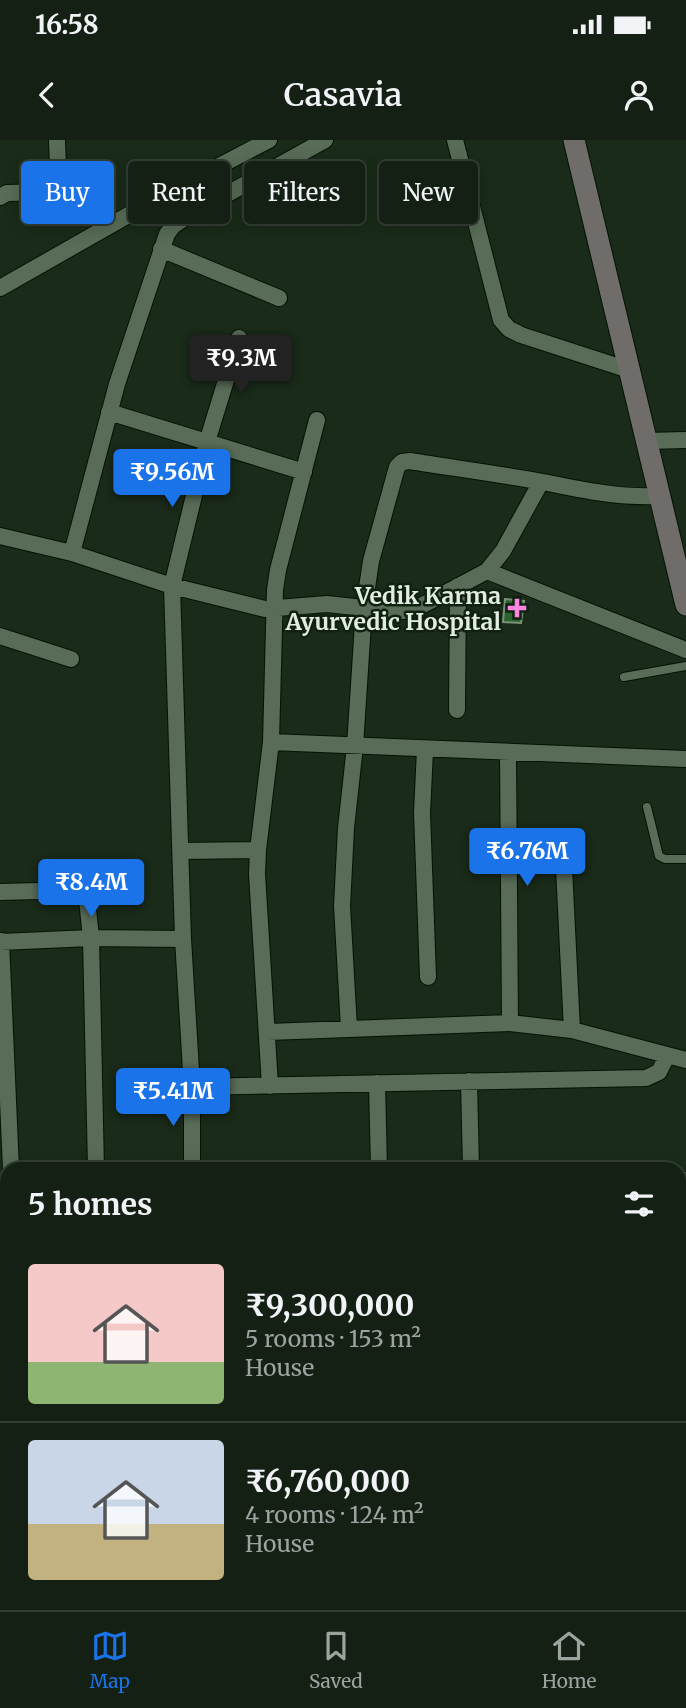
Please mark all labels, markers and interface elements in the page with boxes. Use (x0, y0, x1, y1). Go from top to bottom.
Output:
text: 16:58 (35, 8, 99, 41)
text: Casavia (284, 75, 402, 115)
icon: back (28, 76, 66, 114)
icon: person (620, 76, 658, 114)
chip: Buy (21, 161, 114, 224)
chip: Rent (128, 161, 230, 224)
chip: Filters (244, 161, 365, 224)
chip: New (379, 161, 478, 224)
pin: ₹9.3M (192, 336, 290, 395)
text: ₹9.3M (205, 343, 277, 372)
pin: ₹9.56M (115, 450, 229, 509)
text: ₹9.56M (129, 457, 215, 486)
place label: Vedik Karma Ayurvedic Hospital (285, 581, 502, 636)
marker: Vedik Karma Ayurvedic Hospital (507, 598, 527, 618)
pin: ₹6.76M (470, 828, 584, 888)
text: ₹6.76M (485, 836, 569, 865)
pin: ₹8.4M (42, 860, 140, 919)
text: ₹8.4M (54, 867, 128, 896)
pin: ₹5.41M (116, 1068, 230, 1128)
text: ₹5.41M (132, 1076, 214, 1105)
text: 5 homes (28, 1185, 153, 1223)
icon: filters (620, 1185, 658, 1223)
text: ₹9,300,000 (245, 1286, 414, 1324)
icon: home (84, 1292, 168, 1376)
text: 5 rooms · 153 m² (245, 1324, 421, 1353)
text: House (245, 1353, 314, 1382)
text: ₹6,760,000 (245, 1462, 410, 1500)
icon: home (84, 1468, 168, 1552)
text: 4 rooms · 124 m² (245, 1500, 424, 1529)
text: House (245, 1529, 314, 1558)
tab: Map (89, 1627, 130, 1693)
tab: Saved (309, 1627, 363, 1693)
tab: Home (542, 1627, 597, 1693)

